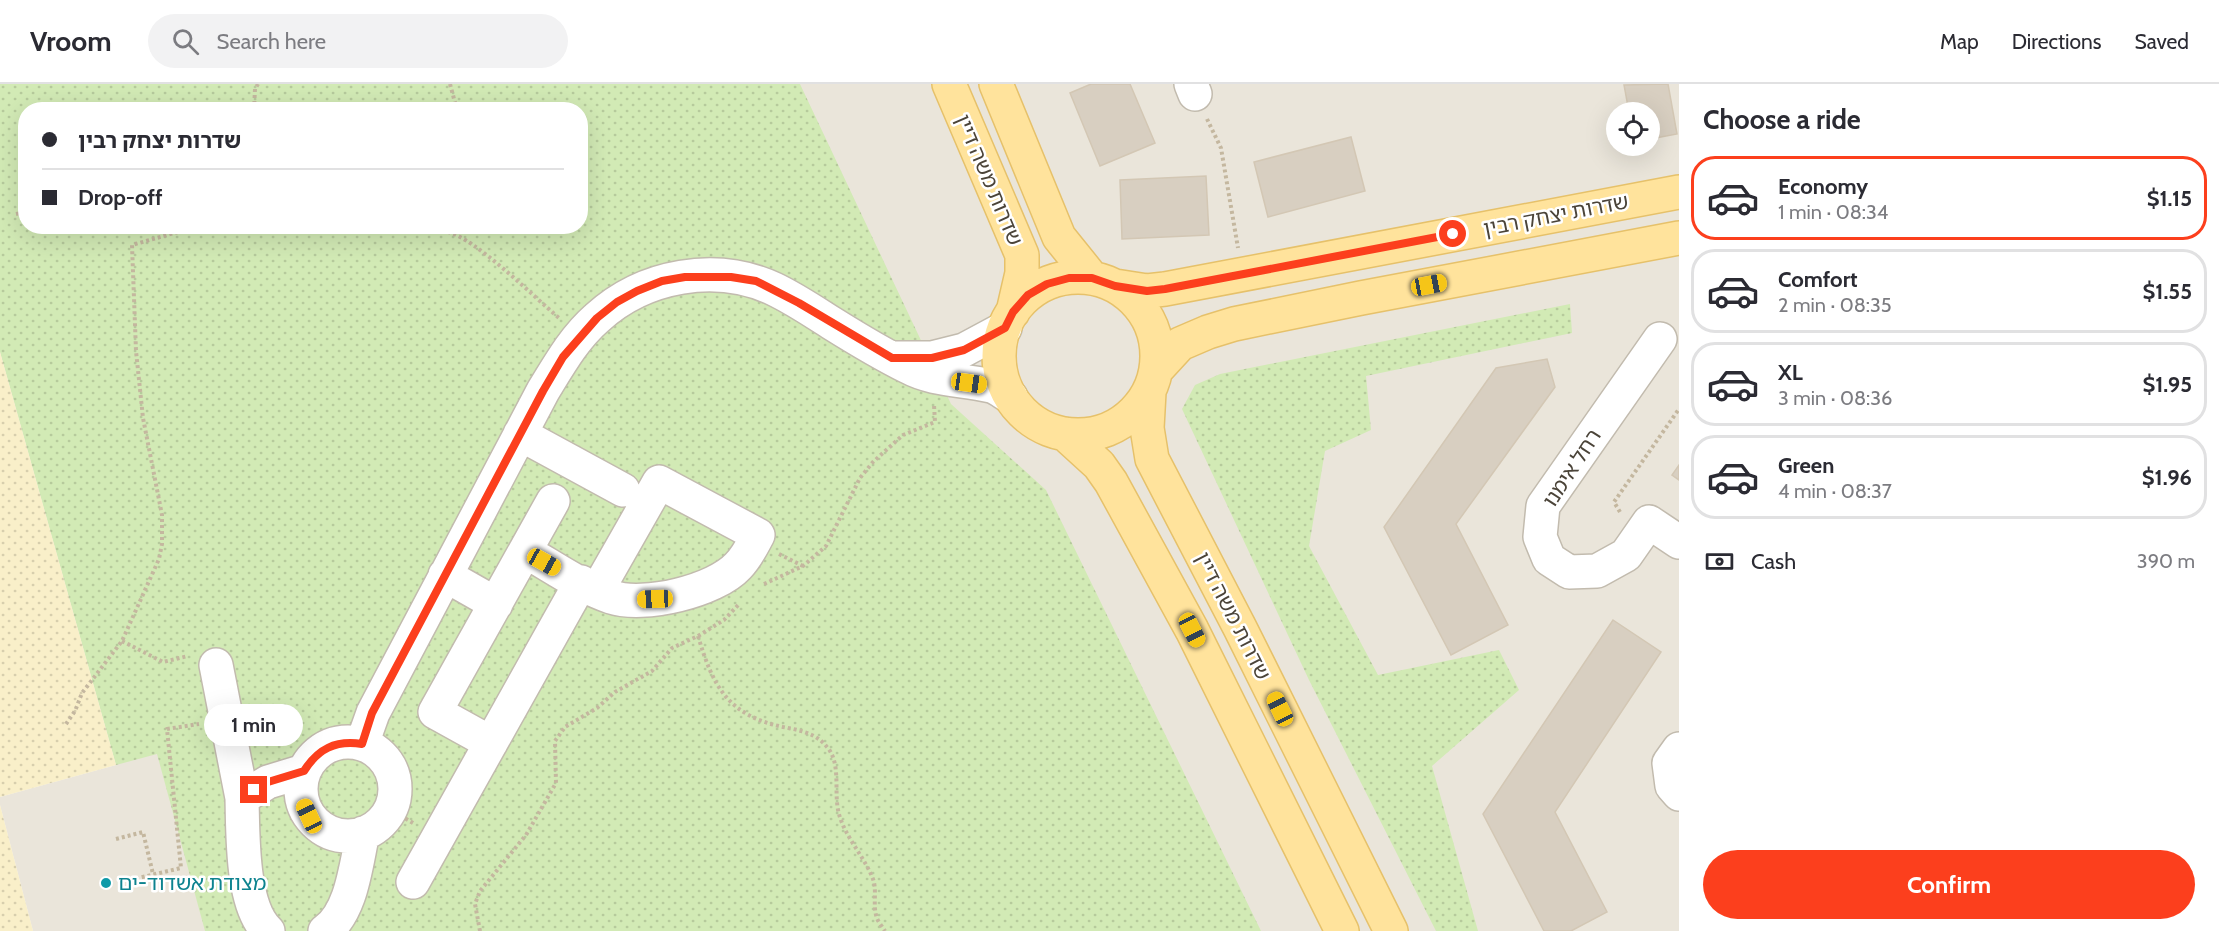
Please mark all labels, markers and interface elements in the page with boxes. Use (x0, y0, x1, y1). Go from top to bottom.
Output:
search box (148, 14, 568, 68)
text: Vroom (30, 24, 112, 58)
icon: search (169, 25, 202, 58)
text: Search here (217, 28, 326, 55)
text: Map (1940, 29, 1979, 54)
text: Directions (2012, 29, 2101, 54)
text: Saved (2134, 29, 2189, 54)
map controls (1606, 102, 1660, 156)
button: locate (1606, 102, 1660, 156)
text: Choose a ride (1703, 103, 1861, 136)
street label: שדרות משה דיין (951, 110, 1028, 249)
text: שדרות יצחק רבין (78, 127, 241, 154)
icon: car (1706, 171, 1760, 225)
text: Economy (1778, 173, 1868, 200)
text: Drop-off (78, 184, 162, 211)
text: $1.15 (2147, 185, 2192, 212)
street label: שדרות יצחק רבין (1481, 188, 1631, 241)
text: 1 min · 08:34 (1778, 200, 1888, 224)
route start (1439, 220, 1466, 247)
icon: car (1706, 264, 1760, 318)
text: Comfort (1778, 266, 1857, 293)
car (1410, 273, 1448, 297)
text: $1.55 (2143, 278, 2192, 305)
text: 2 min · 08:35 (1778, 293, 1892, 317)
icon: car (1706, 357, 1760, 411)
text: XL (1778, 359, 1803, 386)
text: $1.95 (2142, 371, 2192, 398)
car (950, 372, 988, 394)
text: 3 min · 08:36 (1778, 386, 1892, 410)
street label: רחל אימנו (1537, 424, 1606, 511)
icon: car (1706, 450, 1760, 504)
text: Green (1778, 452, 1834, 479)
text: $1.96 (2142, 464, 2192, 491)
text: 4 min · 08:37 (1778, 479, 1892, 503)
car (524, 545, 564, 579)
icon: cash (1703, 545, 1736, 578)
street label: שדרות משה דיין (1190, 548, 1276, 684)
text: Cash (1751, 548, 1796, 575)
text: 390 m (2137, 549, 2195, 573)
car (637, 589, 673, 609)
car (1176, 610, 1208, 650)
car (1264, 689, 1296, 729)
callout: 1 min (204, 703, 304, 745)
text: 1 min (231, 713, 276, 737)
route end (240, 776, 267, 803)
car (293, 796, 325, 836)
button: Confirm (1703, 850, 2195, 919)
place label: מצודת אשדוד-ים (118, 870, 267, 895)
marker: מצודת אשדוד-ים (99, 876, 113, 890)

